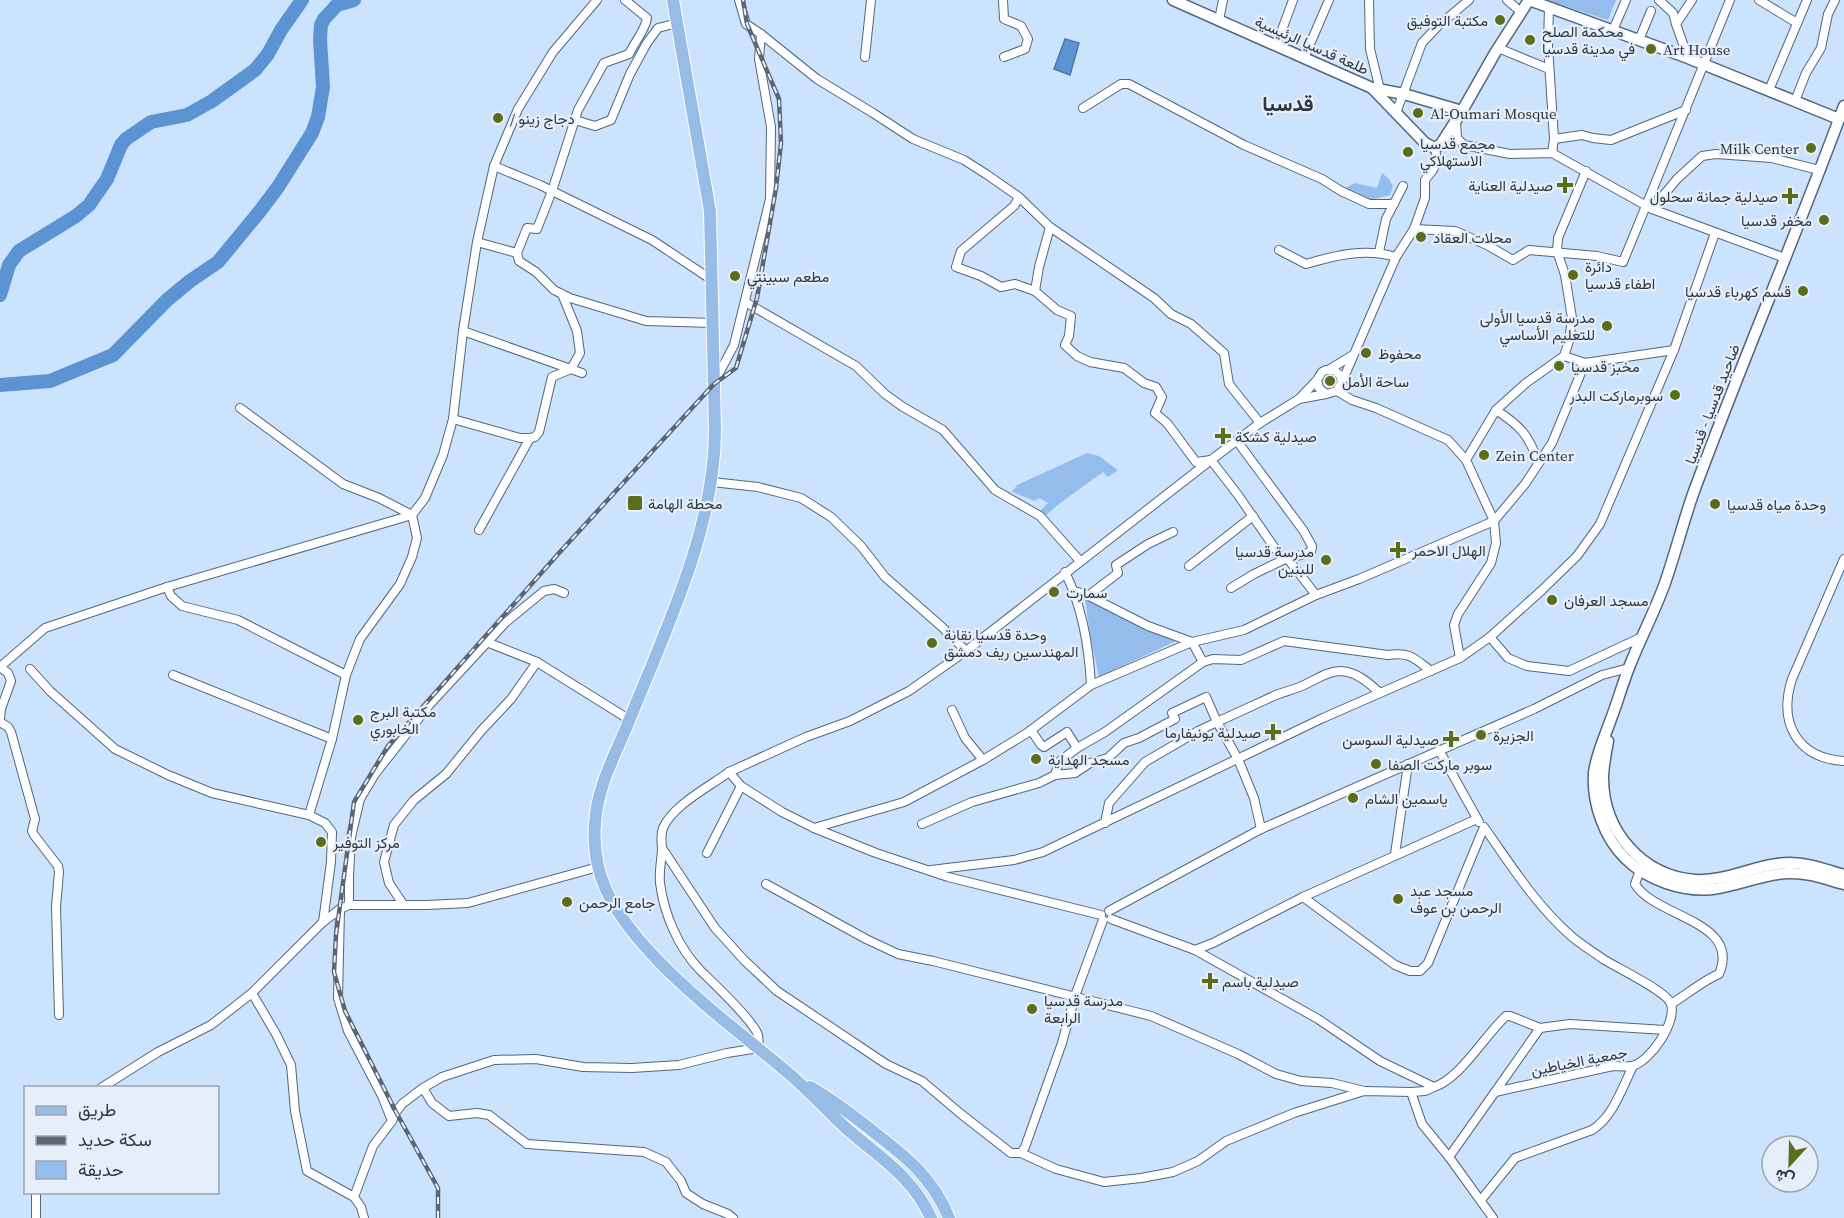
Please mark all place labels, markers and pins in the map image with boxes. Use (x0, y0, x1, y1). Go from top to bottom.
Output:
place label: مكتبة التوفيق (1407, 10, 1488, 31)
marker: مكتبة التوفيق (1493, 13, 1507, 27)
place label: محكمة الصلح في مدينة قدسيا (1542, 21, 1635, 62)
marker: محكمة الصلح في مدينة قدسيا (1523, 33, 1537, 47)
place label: Art House (1663, 39, 1731, 60)
marker: Art House (1644, 42, 1658, 56)
place label: Al-Oumari Mosque (1430, 103, 1557, 124)
marker: Al-Oumari Mosque (1411, 106, 1425, 120)
place label: / دجاج زينو (510, 108, 575, 130)
marker: / دجاج زينو (491, 111, 505, 125)
place label: مجمع قدسيا الاستهلاكي (1420, 133, 1495, 174)
place label: Milk Center (1720, 138, 1800, 159)
marker: Milk Center (1804, 141, 1818, 155)
marker: مجمع قدسيا الاستهلاكي (1401, 145, 1415, 159)
place label: صيدلية العناية (1468, 175, 1553, 196)
marker: صيدلية العناية (1558, 178, 1572, 192)
place label: صيدلية جمانة سحلول (1650, 186, 1778, 207)
marker: صيدلية جمانة سحلول (1783, 189, 1797, 203)
place label: مخفر قدسيا (1741, 210, 1812, 231)
marker: مخفر قدسيا (1817, 213, 1831, 227)
place label: محلات العقاد (1433, 227, 1512, 248)
marker: محلات العقاد (1414, 230, 1428, 244)
place label: دائرة اطفاء قدسيا (1585, 256, 1655, 294)
place label: مطعم سبينتي (747, 266, 829, 290)
marker: دائرة اطفاء قدسيا (1566, 268, 1580, 282)
marker: مطعم سبينتي (728, 269, 742, 283)
place label: قسم كهرباء قدسيا (1685, 281, 1791, 302)
marker: قسم كهرباء قدسيا (1796, 284, 1810, 298)
place label: مدرسة قدسيا الأولى للتعليم الأساسي (1480, 307, 1595, 348)
marker: مدرسة قدسيا الأولى للتعليم الأساسي (1600, 319, 1614, 333)
place label: محفوظ (1378, 343, 1421, 364)
marker: محفوظ (1359, 346, 1373, 360)
place label: مخبز قدسيا (1571, 356, 1640, 377)
marker: مخبز قدسيا (1552, 359, 1566, 373)
place label: ساحة الأمل (1342, 371, 1409, 392)
marker: ساحة الأمل (1323, 374, 1337, 388)
place label: سوبرماركت البدر (1569, 385, 1663, 406)
marker: سوبرماركت البدر (1668, 388, 1682, 402)
place label: صيدلية كشكة (1235, 426, 1317, 447)
marker: صيدلية كشكة (1216, 429, 1230, 443)
place label: Zein Center (1496, 445, 1575, 466)
marker: Zein Center (1477, 448, 1491, 462)
place label: محطة الهامة (648, 493, 723, 514)
marker: محطة الهامة (626, 494, 644, 512)
place label: وحدة مياه قدسيا (1727, 494, 1826, 515)
marker: وحدة مياه قدسيا (1708, 497, 1722, 511)
place label: الهلال الاحمر (1411, 540, 1486, 561)
place label: مدرسة قدسيا للبنين (1235, 541, 1314, 579)
marker: الهلال الاحمر (1389, 541, 1407, 559)
marker: مدرسة قدسيا للبنين (1319, 553, 1333, 567)
place label: سمارت (1066, 582, 1108, 603)
marker: سمارت (1047, 585, 1061, 599)
place label: مسجد العرفان (1564, 590, 1648, 611)
marker: مسجد العرفان (1545, 593, 1559, 607)
place label: وحدة قدسيا نقابة المهندسين ريف دمشق (944, 624, 1078, 662)
marker: وحدة قدسيا نقابة المهندسين ريف دمشق (925, 636, 939, 650)
place label: مكتبة البرج الخابوري (370, 701, 436, 742)
marker: مكتبة البرج الخابوري (351, 713, 365, 727)
place label: صيدلية يونيفارما (1165, 722, 1261, 743)
marker: صيدلية يونيفارما (1266, 725, 1280, 739)
place label: الجزيرة (1493, 725, 1534, 746)
marker: الجزيرة (1474, 728, 1488, 742)
place label: صيدلية السوسن (1342, 729, 1439, 750)
marker: صيدلية السوسن (1444, 732, 1458, 746)
place label: مسجد الهداية (1048, 749, 1130, 770)
marker: مسجد الهداية (1029, 752, 1043, 766)
place label: سوبر ماركت الصفا (1388, 754, 1492, 775)
marker: سوبر ماركت الصفا (1369, 757, 1383, 771)
place label: ياسمين الشام (1365, 788, 1448, 809)
marker: ياسمين الشام (1346, 791, 1360, 805)
place label: مركز التوفير (332, 832, 400, 853)
marker: مركز التوفير (314, 835, 328, 849)
place label: مسجد عبد الرحمن بن عوف (1410, 880, 1502, 918)
place label: جامع الرحمن (579, 892, 655, 914)
marker: مسجد عبد الرحمن بن عوف (1391, 892, 1405, 906)
marker: جامع الرحمن (560, 895, 574, 909)
place label: صيدلية باسم (1222, 971, 1299, 992)
marker: صيدلية باسم (1203, 974, 1217, 988)
place label: مدرسة قدسيا الرابعة (1044, 990, 1123, 1028)
marker: مدرسة قدسيا الرابعة (1025, 1002, 1039, 1016)

